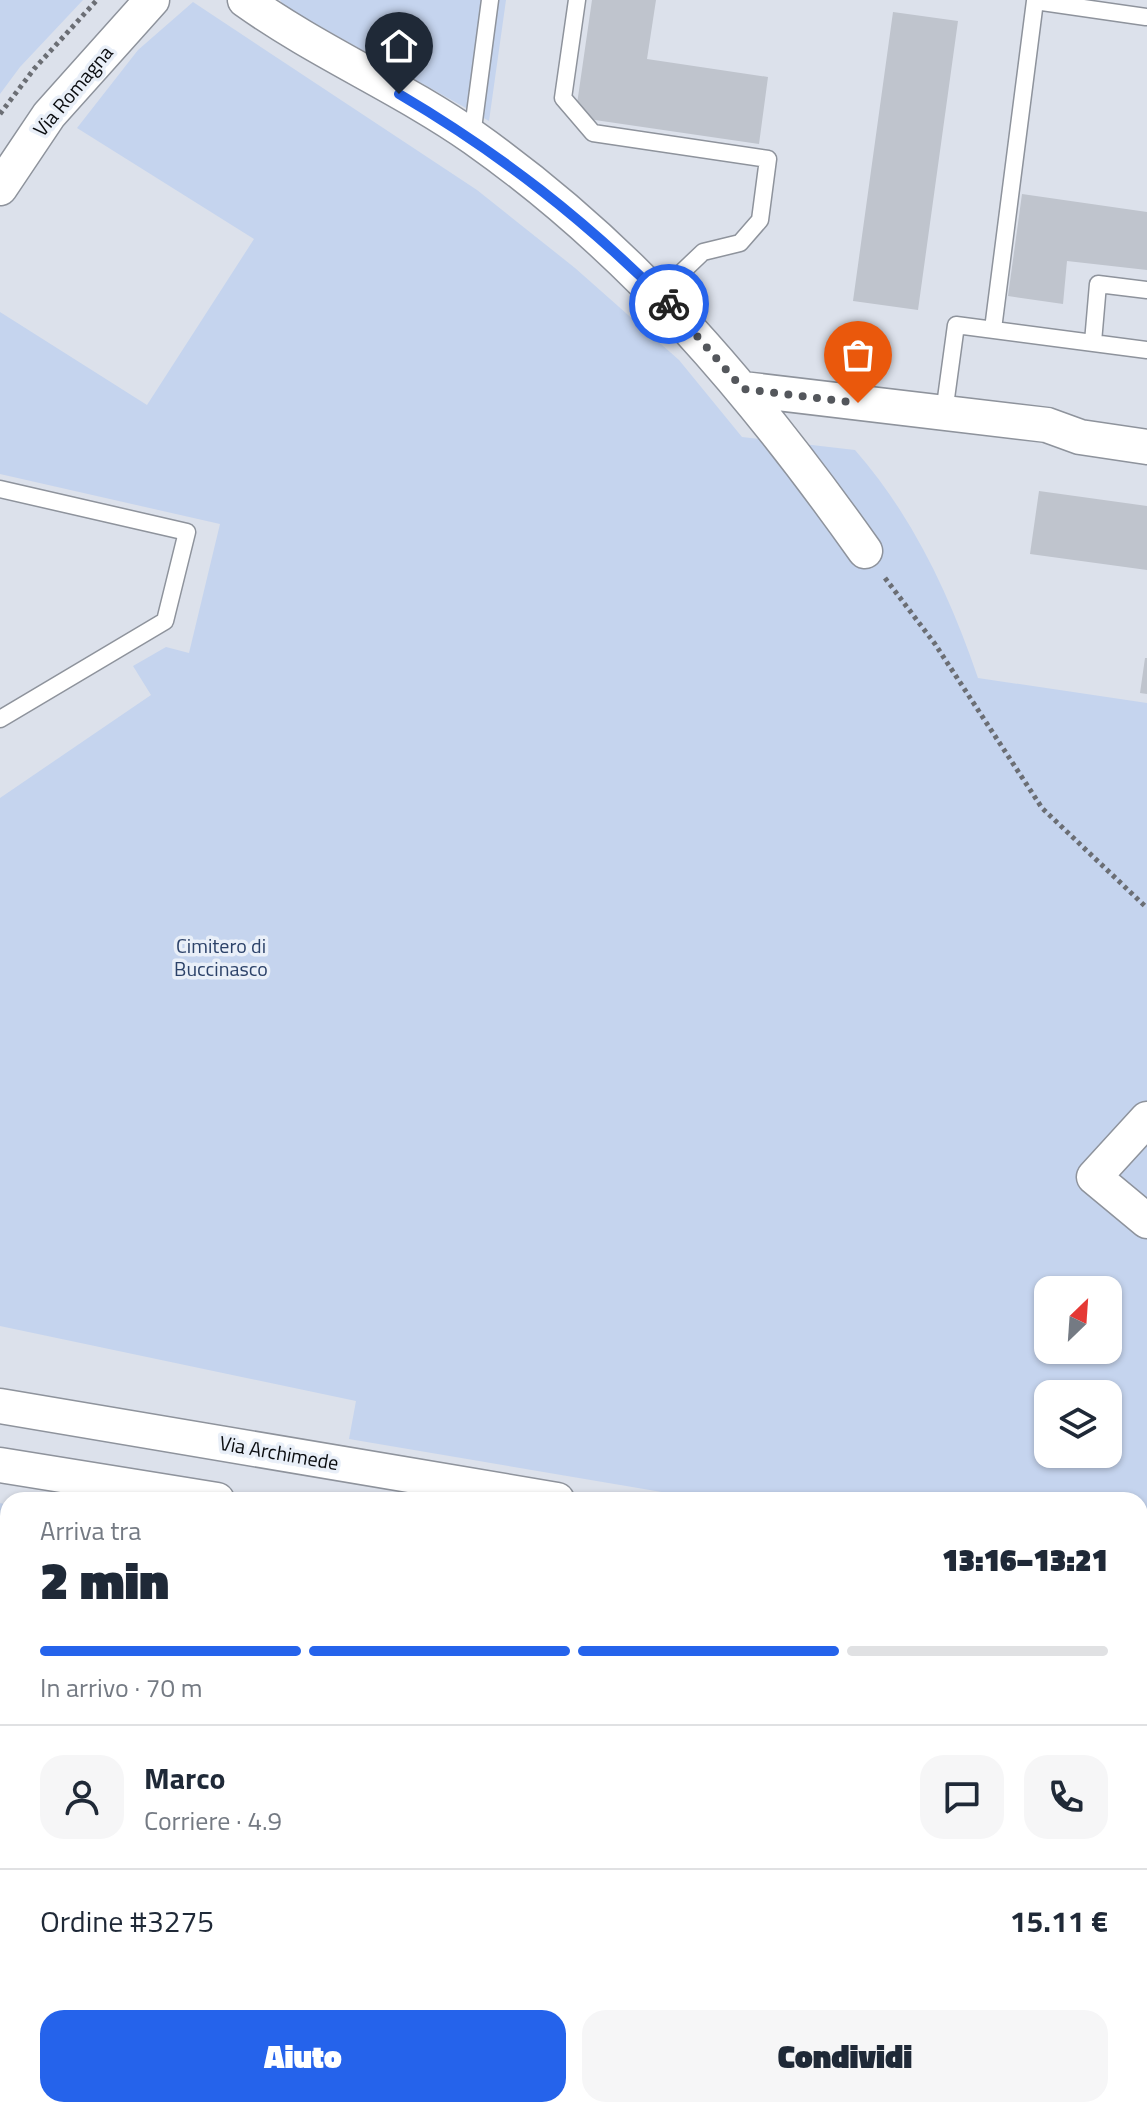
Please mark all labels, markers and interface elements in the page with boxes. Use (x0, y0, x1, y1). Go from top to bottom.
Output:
pin (365, 12, 433, 94)
icon: home (377, 24, 421, 68)
street label: Via Romagna (25, 38, 120, 143)
courier (629, 264, 709, 344)
icon: bike (647, 282, 691, 326)
pin (824, 321, 892, 403)
icon: bag (836, 333, 880, 377)
park label: Cimitero di Buccinasco (174, 930, 268, 984)
north arrow (1034, 1276, 1122, 1364)
map controls (1034, 1276, 1122, 1468)
button: layers (1034, 1380, 1122, 1468)
street label: Via Archimede (217, 1427, 341, 1478)
text: Arriva tra (40, 1511, 141, 1550)
text: 13:16–13:21 (942, 1537, 1108, 1583)
text: 2 min (40, 1540, 169, 1619)
text: In arrivo · 70 m (40, 1668, 202, 1707)
button: person (40, 1755, 124, 1839)
text: Marco (144, 1755, 225, 1801)
button: chat (920, 1755, 1004, 1839)
button: phone (1024, 1755, 1108, 1839)
text: Corriere · 4.9 (144, 1801, 282, 1840)
text: Ordine #3275 (40, 1898, 214, 1944)
text: 15.11 € (1010, 1898, 1108, 1944)
button: Aiuto (40, 2010, 566, 2102)
button: Condividi (582, 2010, 1108, 2102)

